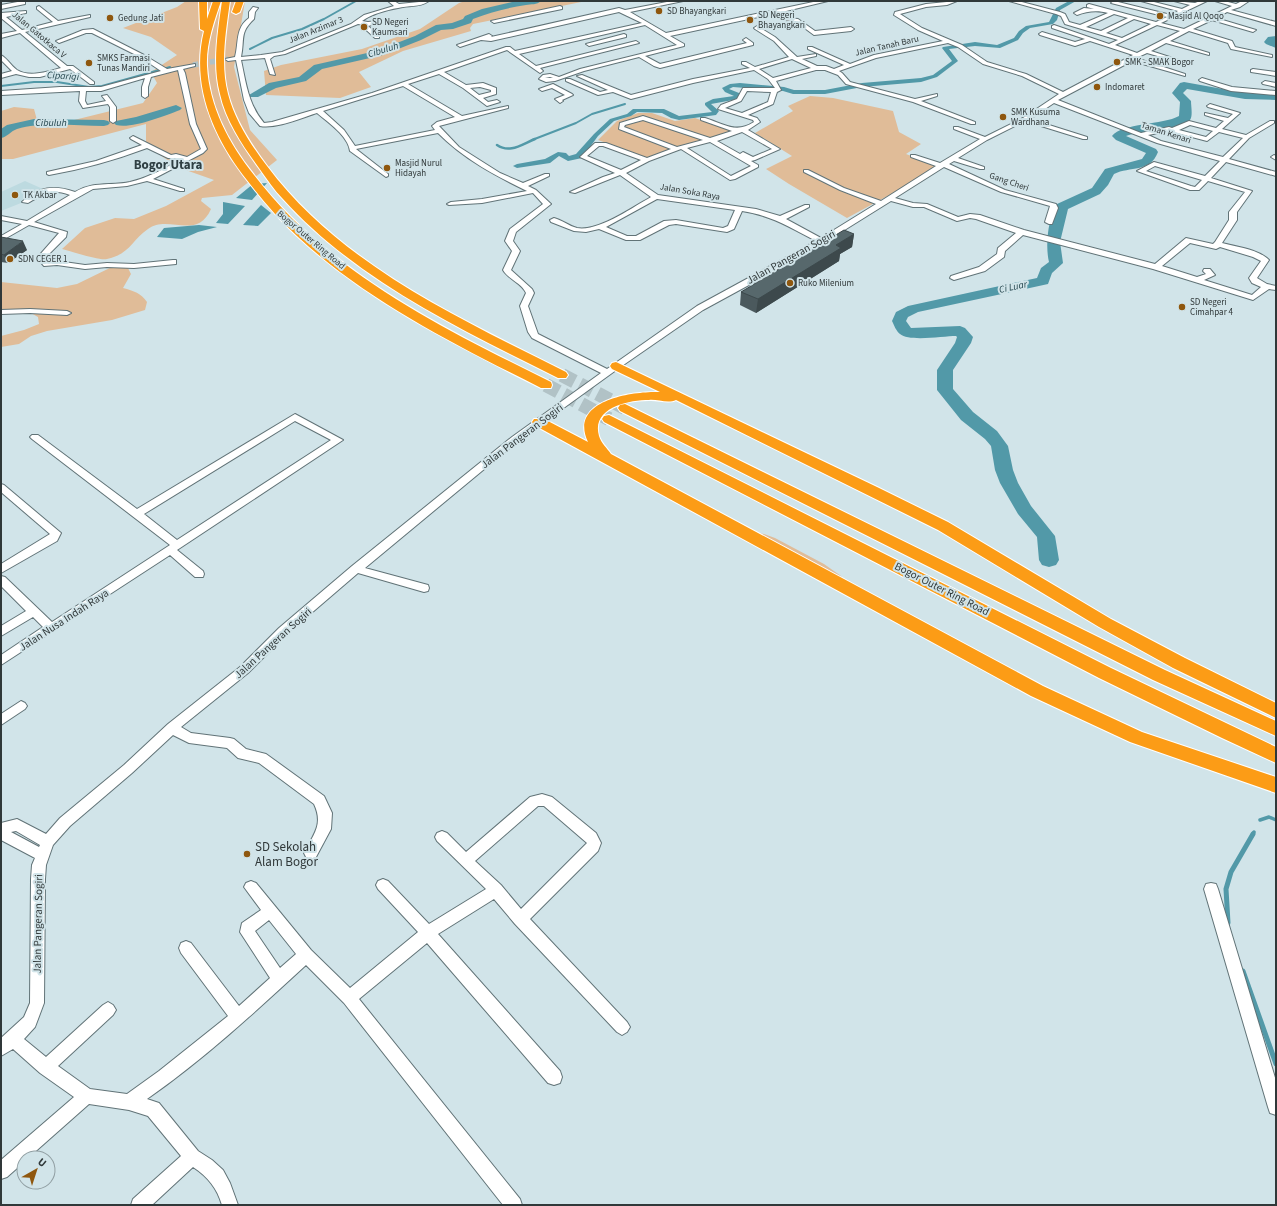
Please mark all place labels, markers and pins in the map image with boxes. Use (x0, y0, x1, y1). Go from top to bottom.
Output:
place label: SD Bhayangkari (667, 5, 726, 18)
marker: SD Bhayangkari (654, 6, 664, 16)
place label: SD Negeri Bhayangkari (758, 9, 805, 32)
place label: Masjid Al Qoqo (1168, 10, 1224, 23)
marker: Masjid Al Qoqo (1155, 11, 1165, 21)
place label: Gedung Jati (118, 12, 163, 25)
marker: Gedung Jati (105, 13, 115, 23)
marker: SD Negeri Bhayangkari (745, 15, 755, 25)
place label: SD Negeri Kaumsari (372, 16, 409, 39)
marker: SD Negeri Kaumsari (359, 22, 369, 32)
place label: SMKS Farmasi Tunas Mandiri (97, 52, 150, 75)
place label: SMK - SMAK Bogor (1125, 56, 1195, 69)
marker: SMK - SMAK Bogor (1112, 57, 1122, 67)
marker: SMKS Farmasi Tunas Mandiri (84, 58, 94, 68)
place label: Indomaret (1105, 81, 1145, 94)
marker: Indomaret (1092, 82, 1102, 92)
place label: SMK Kusuma Wardhana (1011, 106, 1060, 129)
marker: SMK Kusuma Wardhana (998, 112, 1008, 122)
place label: Masjid Nurul Hidayah (395, 157, 442, 180)
marker: Masjid Nurul Hidayah (382, 163, 392, 173)
place label: TK Akbar (23, 189, 58, 202)
marker: TK Akbar (10, 190, 20, 200)
place label: SDN CEGER 1 (18, 253, 68, 266)
marker: SDN CEGER 1 (5, 254, 15, 264)
place label: Ruko Milenium (798, 277, 854, 290)
marker: Ruko Milenium (785, 278, 795, 288)
place label: SD Negeri Cimahpar 4 (1190, 296, 1234, 319)
marker: SD Negeri Cimahpar 4 (1177, 302, 1187, 312)
place label: SD Sekolah Alam Bogor (255, 838, 318, 871)
marker: SD Sekolah Alam Bogor (242, 849, 252, 859)

